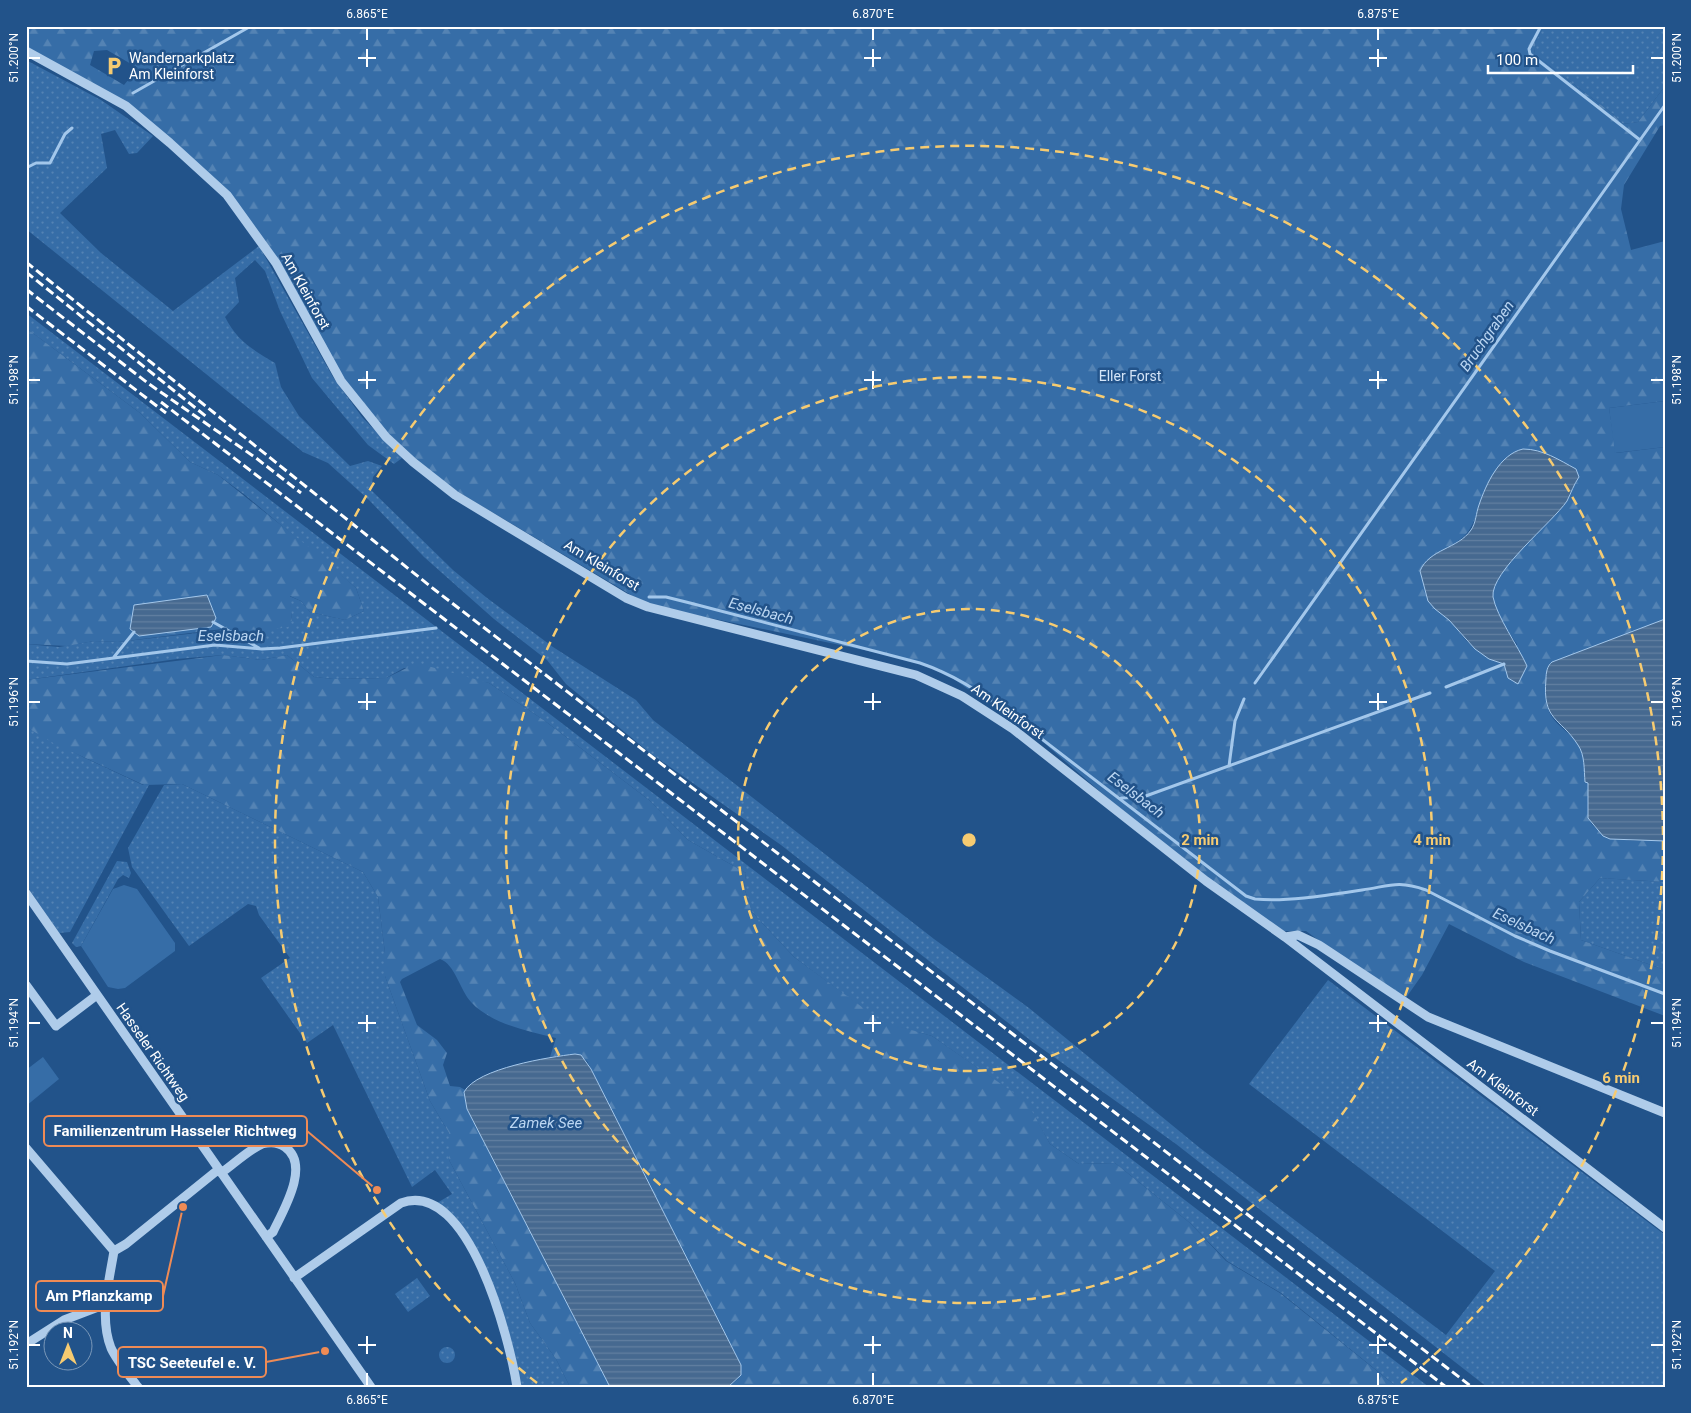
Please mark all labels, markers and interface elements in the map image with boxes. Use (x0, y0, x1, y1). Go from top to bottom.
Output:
text: 6.865°E (346, 7, 388, 21)
text: 6.870°E (852, 7, 894, 21)
text: 6.875°E (1357, 7, 1399, 21)
text: 51.200°N (7, 33, 21, 83)
text: 51.200°N (1670, 33, 1684, 83)
scale bar (1488, 42, 1634, 74)
place label: Wanderparkplatz Am Kleinforst (129, 50, 234, 82)
text: 100 m (1496, 51, 1538, 69)
parking icon: Wanderparkplatz Am Kleinforst (103, 55, 125, 77)
street label: Am Kleinforst (278, 250, 334, 332)
water label: Bruchgraben (1456, 297, 1518, 375)
text: 51.198°N (7, 355, 21, 405)
text: 51.198°N (1670, 355, 1684, 405)
park label: Eller Forst (1099, 368, 1162, 384)
street label: Am Kleinforst (561, 536, 643, 594)
water label: Eselsbach (727, 594, 795, 628)
water label: Eselsbach (198, 627, 264, 645)
text: 51.196°N (7, 677, 21, 727)
text: 51.196°N (1670, 677, 1684, 727)
street label: Am Kleinforst (969, 680, 1048, 742)
water label: Eselsbach (1104, 768, 1168, 822)
centre of rings (960, 831, 978, 849)
text: 2 min (1181, 831, 1219, 849)
text: 4 min (1413, 831, 1451, 849)
water label: Eselsbach (1490, 904, 1558, 948)
text: 51.194°N (7, 998, 21, 1048)
text: 51.194°N (1670, 998, 1684, 1048)
street label: Hasseler Richtweg (113, 1000, 193, 1104)
street label: Am Kleinforst (1464, 1055, 1542, 1119)
text: 6 min (1602, 1069, 1640, 1087)
water label: Zamek See (509, 1114, 582, 1132)
callout: Familienzentrum Hasseler Richtweg (44, 1116, 307, 1146)
text: Familienzentrum Hasseler Richtweg (53, 1122, 297, 1140)
callout: Am Pflanzkamp (36, 1281, 163, 1311)
text: Am Pflanzkamp (46, 1287, 152, 1305)
text: 51.192°N (7, 1320, 21, 1370)
north arrow (42, 1320, 92, 1370)
text: 51.192°N (1670, 1320, 1684, 1370)
text: N (63, 1325, 73, 1341)
callout: TSC Seeteufel e. V. (118, 1347, 266, 1377)
text: TSC Seeteufel e. V. (128, 1354, 256, 1372)
text: 6.865°E (346, 1393, 388, 1407)
text: 6.870°E (852, 1393, 894, 1407)
text: 6.875°E (1357, 1393, 1399, 1407)

